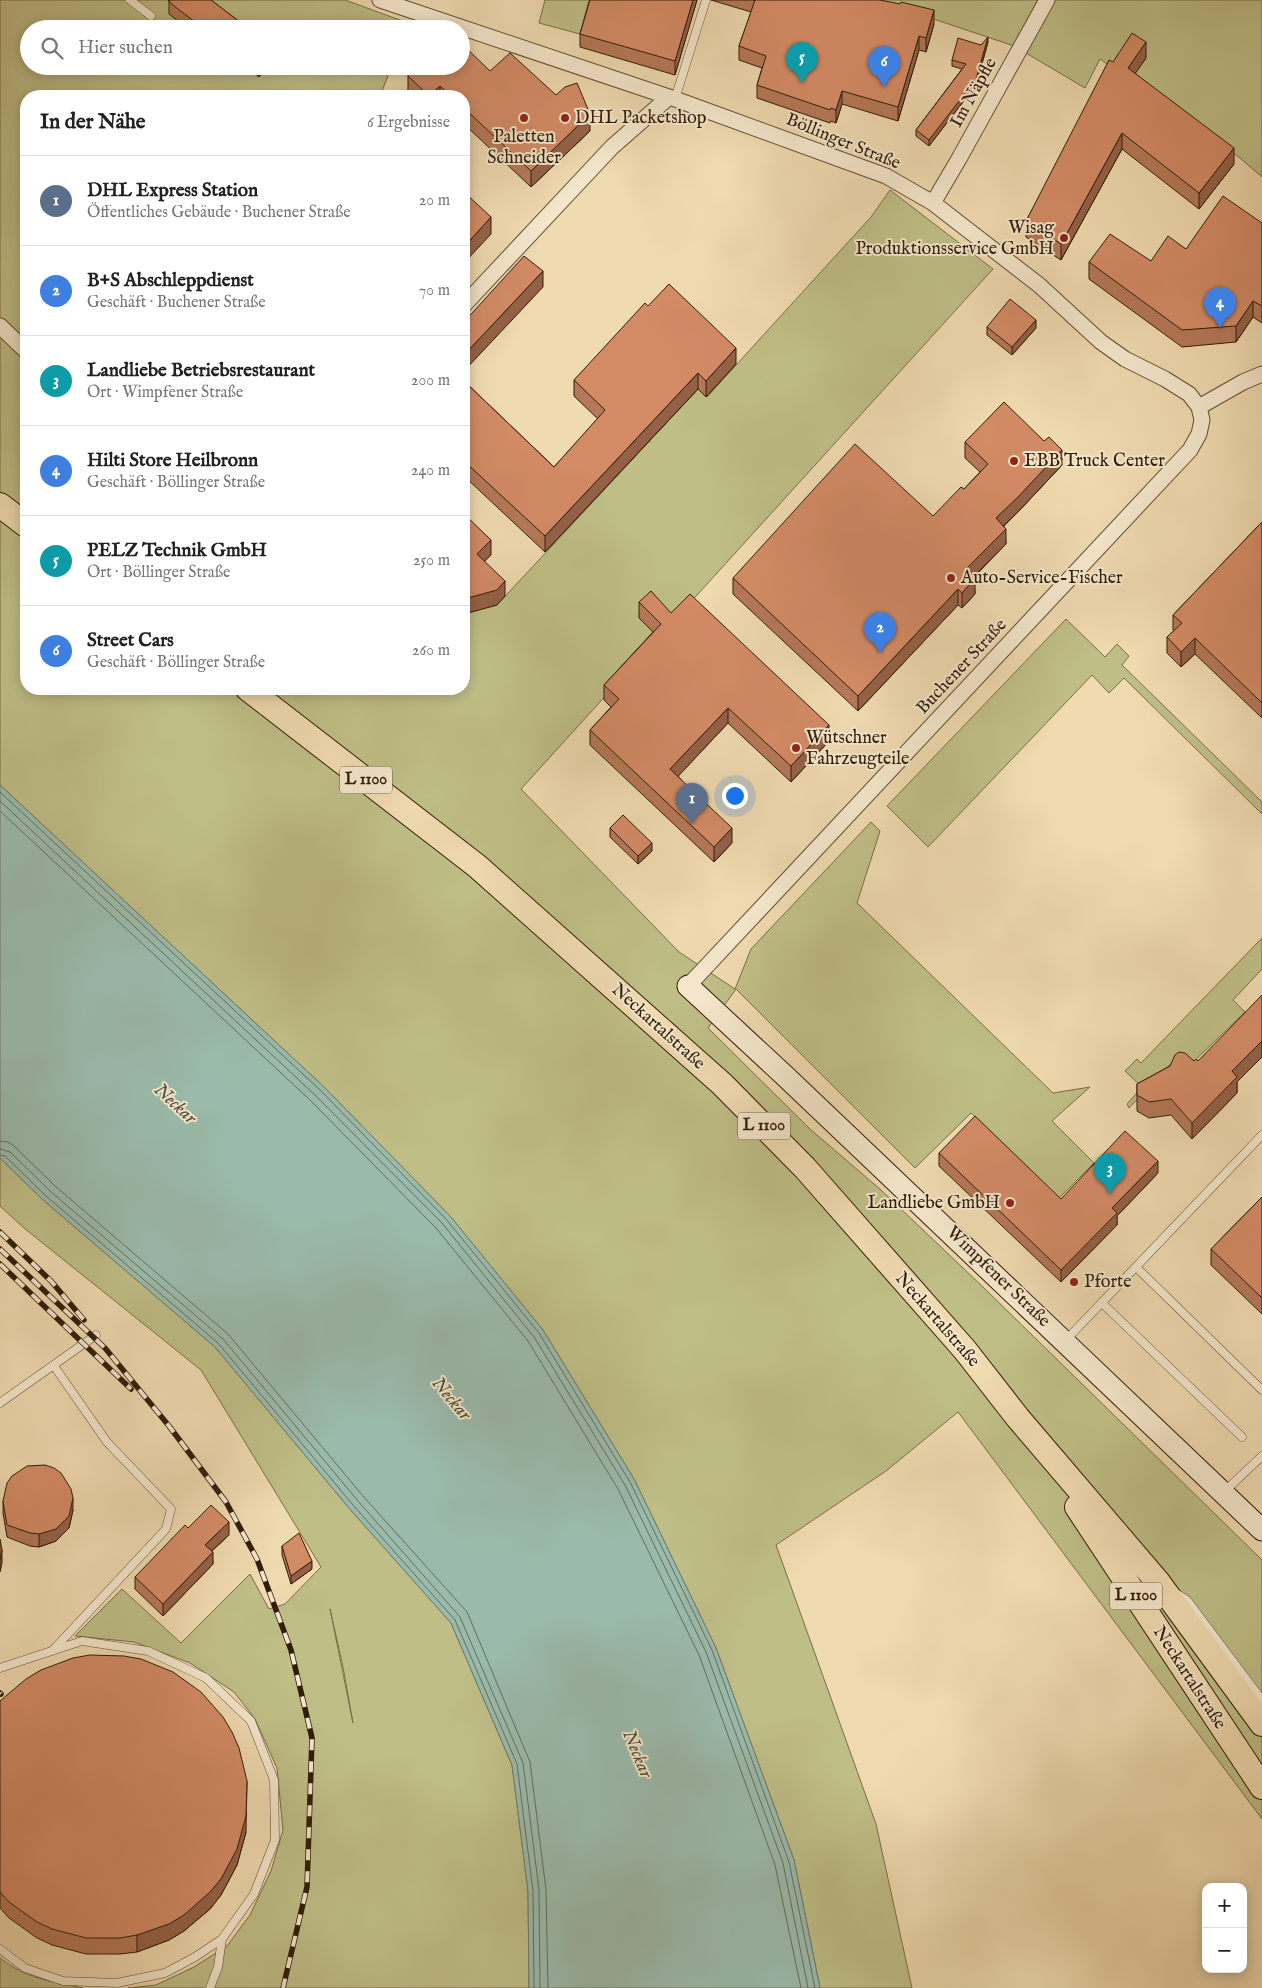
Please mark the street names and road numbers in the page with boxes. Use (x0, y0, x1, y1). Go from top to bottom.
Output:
street label: Im Näpfle (945, 54, 1003, 132)
street label: Böllinger Straße (782, 109, 904, 175)
street label: Buchener Straße (912, 614, 1012, 720)
road number: L 1100 (340, 766, 392, 794)
street label: Neckartalstraße (606, 979, 710, 1075)
road number: L 1100 (738, 1112, 790, 1140)
street label: Wimpfener Straße (941, 1221, 1055, 1333)
street label: Neckartalstraße (889, 1268, 985, 1372)
road number: L 1100 (1110, 1582, 1162, 1610)
street label: Neckartalstraße (1147, 1622, 1231, 1734)

